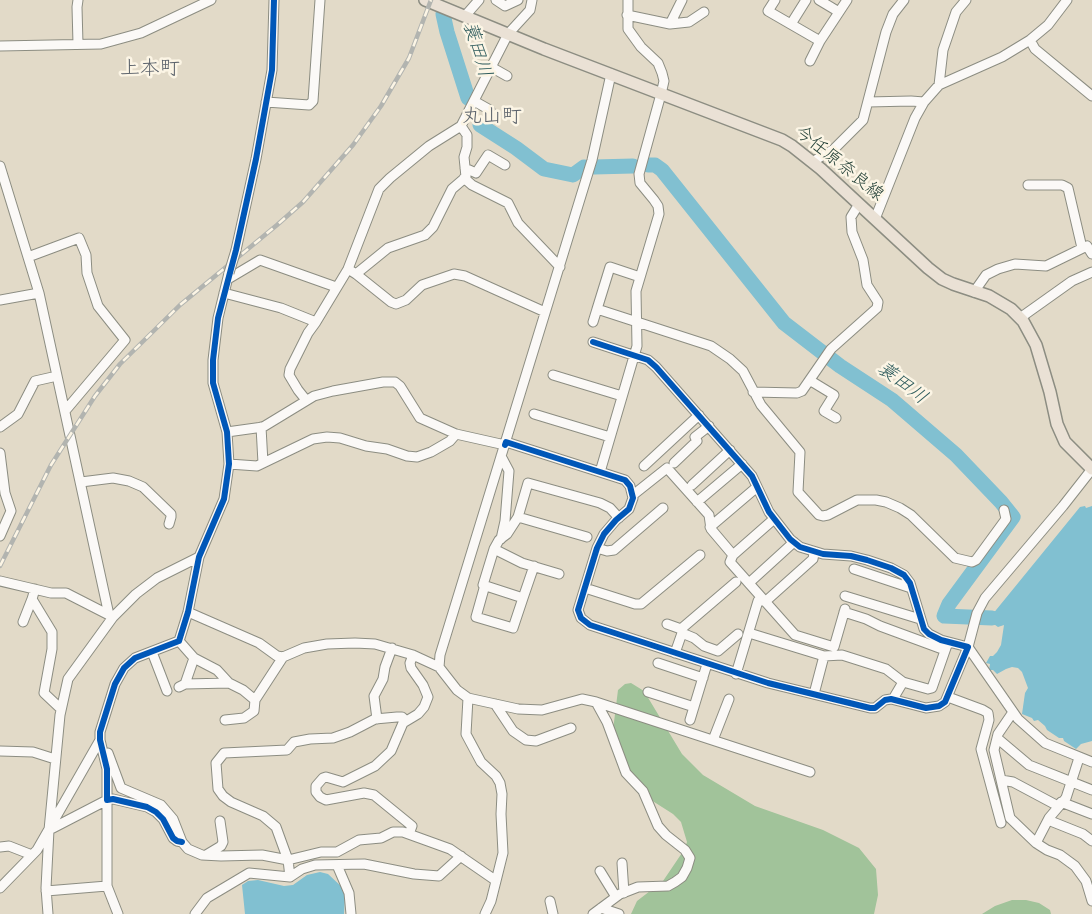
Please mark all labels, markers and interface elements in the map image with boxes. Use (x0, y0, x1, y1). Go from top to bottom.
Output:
water label: 蓑田川 (456, 19, 494, 81)
district label: 上本町 (120, 59, 180, 83)
district label: 丸山町 (462, 107, 522, 131)
street label: 今任原奈良線 (789, 123, 887, 207)
water label: 蓑田川 (871, 359, 931, 411)

